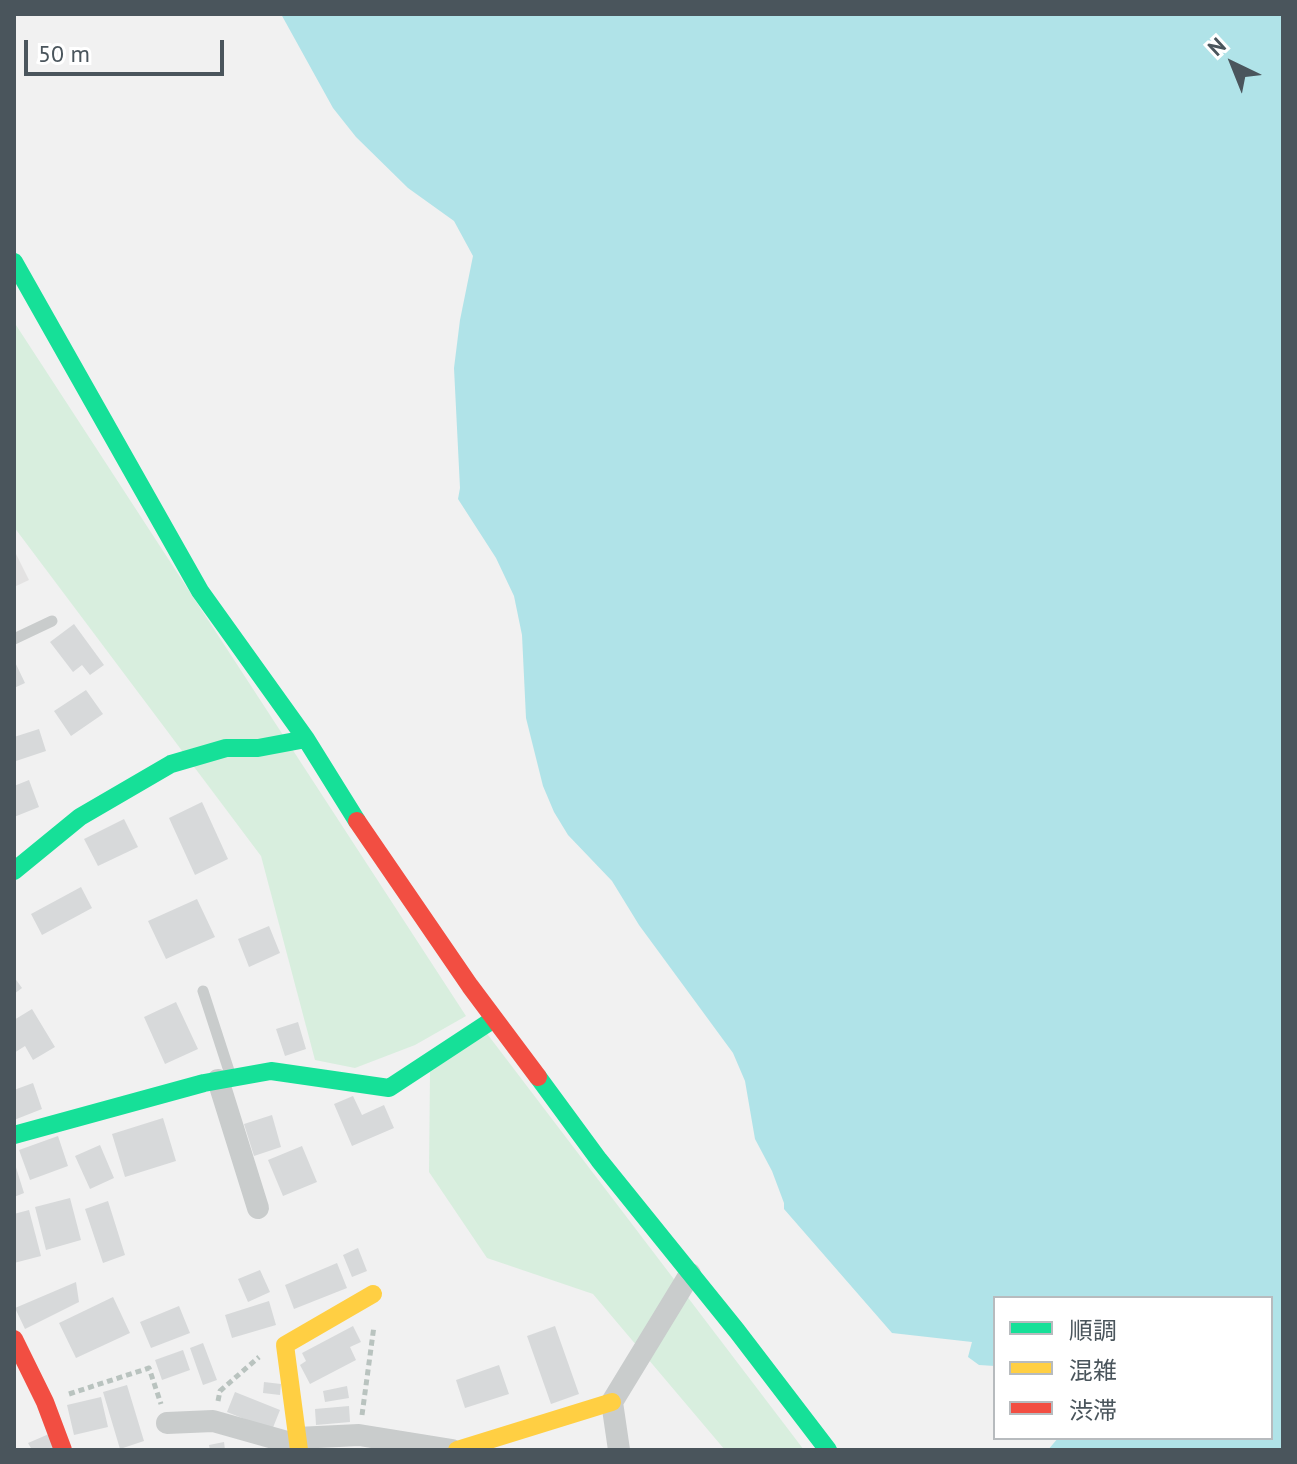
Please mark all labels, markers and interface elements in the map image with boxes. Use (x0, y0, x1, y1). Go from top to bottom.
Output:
scale bar (28, 24, 228, 74)
north arrow (1193, 24, 1273, 104)
text: N (1202, 31, 1231, 62)
text: 50 m (38, 38, 90, 69)
legend (993, 1296, 1273, 1440)
text: 順調 (1069, 1315, 1117, 1346)
text: 混雑 (1069, 1355, 1117, 1386)
text: 渋滞 (1069, 1395, 1117, 1426)

